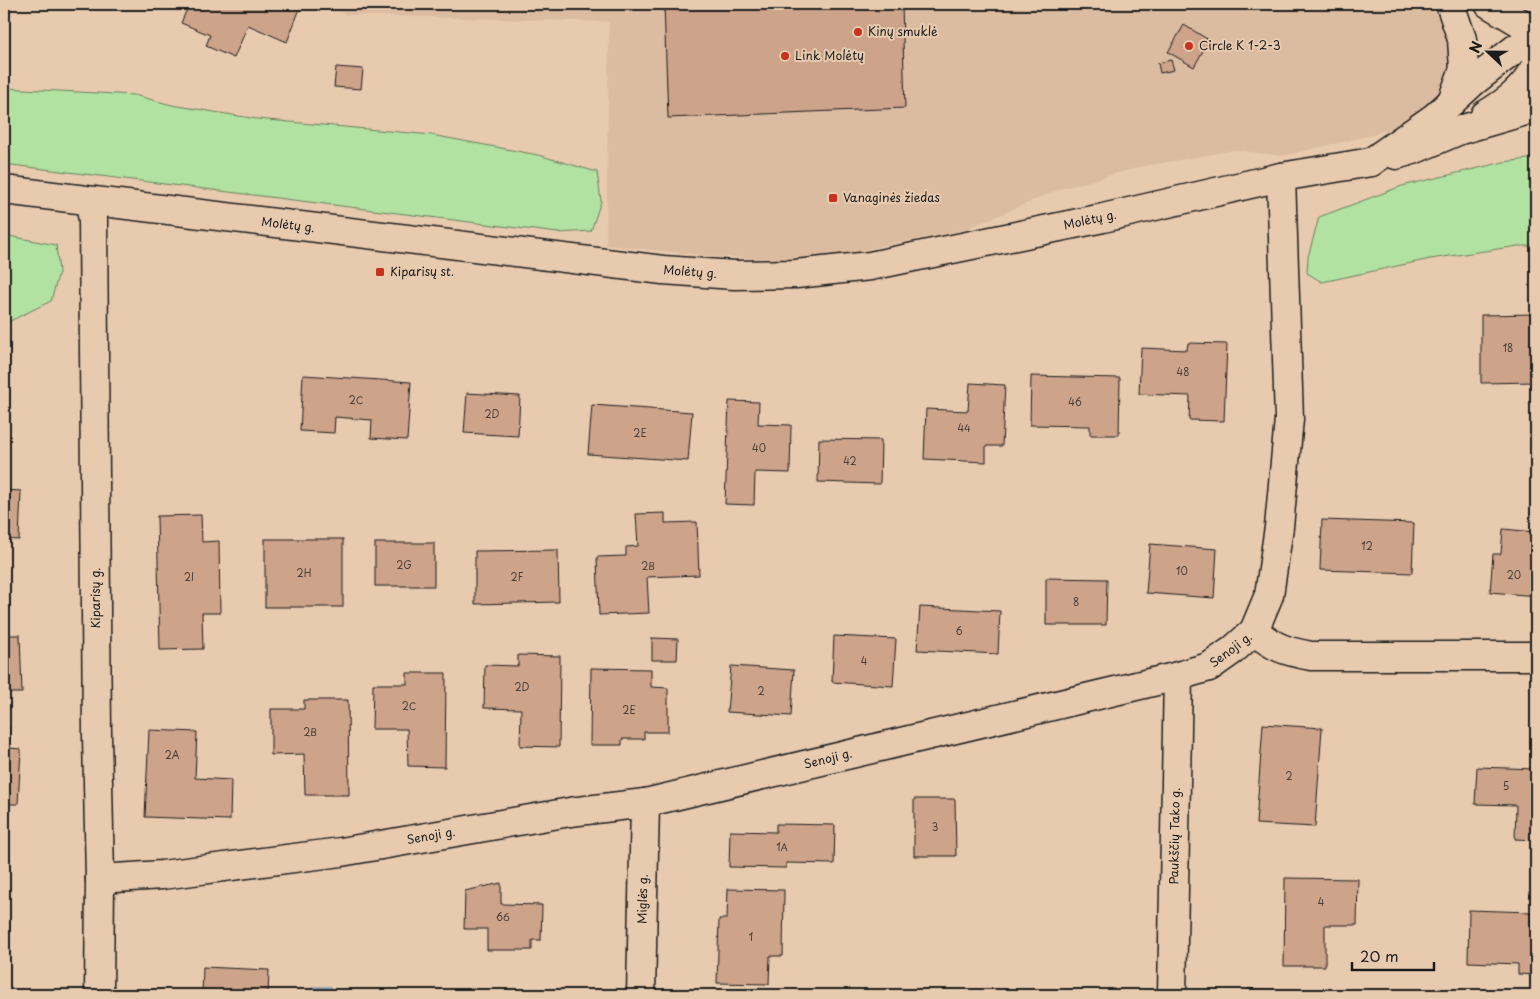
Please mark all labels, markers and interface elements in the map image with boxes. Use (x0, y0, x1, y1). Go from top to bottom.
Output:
place label: Kinų smuklė (868, 22, 938, 40)
marker: Kinų smuklė (852, 26, 864, 38)
north arrow (1462, 28, 1512, 78)
place label: Circle K 1-2-3 (1199, 36, 1281, 54)
text: N (1464, 38, 1487, 56)
marker: Circle K 1-2-3 (1183, 40, 1195, 52)
place label: Link Molėtų (795, 46, 864, 64)
marker: Link Molėtų (779, 50, 791, 62)
place label: Vanaginės žiedas (843, 188, 941, 206)
marker: Vanaginės žiedas (827, 192, 839, 204)
street label: Molėtų g. (1062, 205, 1118, 233)
street label: Molėtų g. (260, 212, 316, 236)
street label: Molėtų g. (663, 260, 718, 282)
place label: Kiparisų st. (390, 262, 454, 280)
marker: Kiparisų st. (374, 266, 386, 278)
house number: 18 (1503, 340, 1513, 355)
house number: 48 (1177, 364, 1189, 379)
house number: 2C (349, 392, 363, 407)
house number: 46 (1068, 394, 1082, 409)
house number: 2D (485, 406, 500, 421)
house number: 44 (957, 420, 971, 435)
house number: 2E (633, 425, 647, 440)
house number: 40 (752, 440, 766, 455)
house number: 42 (843, 453, 857, 468)
house number: 12 (1361, 538, 1373, 553)
house number: 2G (396, 557, 412, 572)
house number: 2B (641, 558, 655, 573)
house number: 10 (1176, 563, 1188, 578)
house number: 2H (297, 565, 311, 580)
street label: Kiparisų g. (86, 567, 104, 629)
house number: 20 (1507, 567, 1521, 582)
house number: 2I (184, 569, 194, 584)
house number: 2F (511, 569, 524, 584)
house number: 8 (1073, 594, 1079, 609)
house number: 6 (955, 623, 963, 638)
street label: Senoji g. (1205, 627, 1255, 671)
house number: 4 (861, 653, 868, 668)
house number: 2D (515, 679, 530, 694)
house number: 2 (757, 683, 765, 698)
house number: 2C (402, 698, 416, 713)
house number: 2E (622, 702, 636, 717)
house number: 2B (303, 724, 317, 739)
street label: Senoji g. (802, 743, 854, 773)
house number: 2A (165, 747, 180, 762)
house number: 2 (1285, 768, 1293, 783)
house number: 5 (1503, 778, 1509, 793)
street label: Paukščių Tako g. (1164, 787, 1184, 885)
house number: 3 (932, 819, 938, 834)
street label: Senoji g. (405, 822, 457, 848)
house number: 1A (776, 839, 788, 854)
street label: Miglės g. (633, 874, 651, 924)
house number: 4 (1318, 894, 1325, 909)
house number: 66 (496, 909, 510, 924)
house number: 1 (749, 929, 753, 944)
scale bar (1352, 939, 1435, 971)
text: 20 m (1360, 944, 1399, 967)

